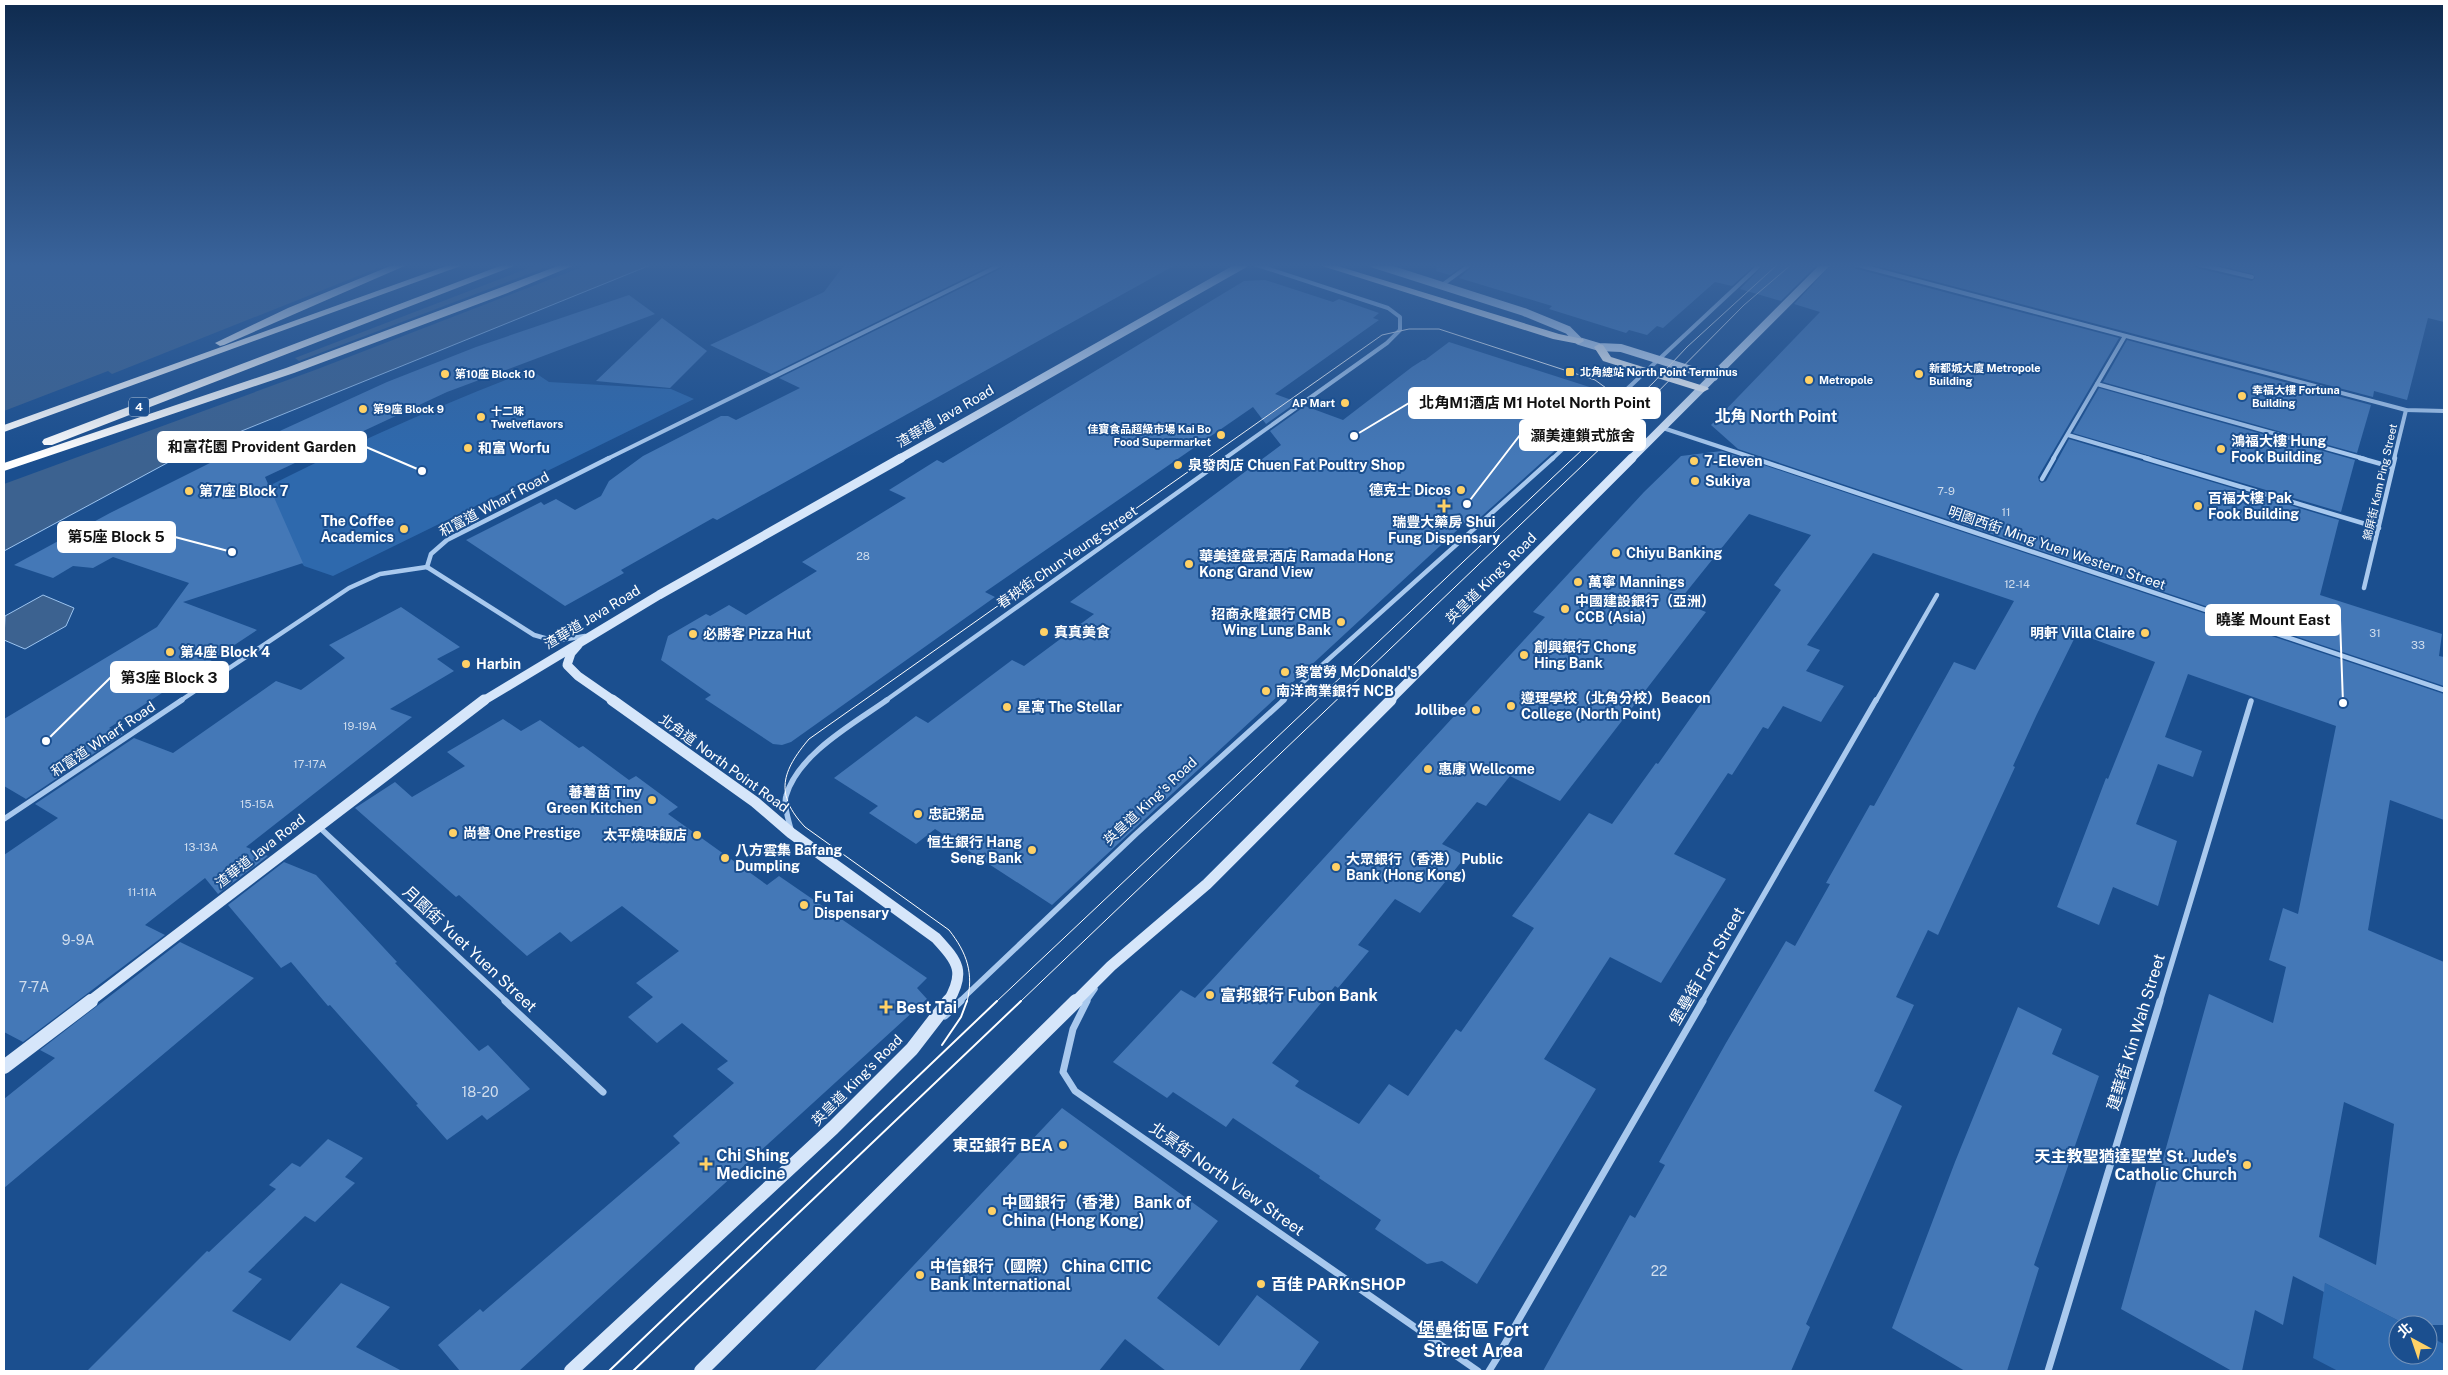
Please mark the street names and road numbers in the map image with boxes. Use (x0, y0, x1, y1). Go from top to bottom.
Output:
street label: 渣華道 Java Road (894, 382, 996, 450)
road number: 4 (129, 398, 149, 417)
street label: 錦屏街 Kam Ping Street (2361, 423, 2399, 541)
street label: 和富道 Wharf Road (436, 468, 552, 540)
street label: 春秧街 Chun Yeung Street (994, 502, 1140, 612)
street label: 明園西街 Ming Yuen Western Street (1946, 503, 2168, 593)
street label: 英皇道 King's Road (1442, 529, 1540, 627)
street label: 渣華道 Java Road (541, 582, 643, 652)
street label: 和富道 Wharf Road (48, 698, 158, 780)
street label: 北角道 North Point Road (656, 711, 792, 815)
street label: 英皇道 King's Road (1100, 754, 1200, 848)
street label: 渣華道 Java Road (212, 811, 308, 891)
street label: 月園街 Yuet Yuen Street (399, 882, 541, 1016)
street label: 堡壘街 Fort Street (1666, 904, 1748, 1028)
street label: 建華街 Kin Wah Street (2103, 951, 2169, 1113)
street label: 英皇道 King's Road (808, 1031, 906, 1129)
street label: 北景街 North View Street (1146, 1118, 1308, 1240)

